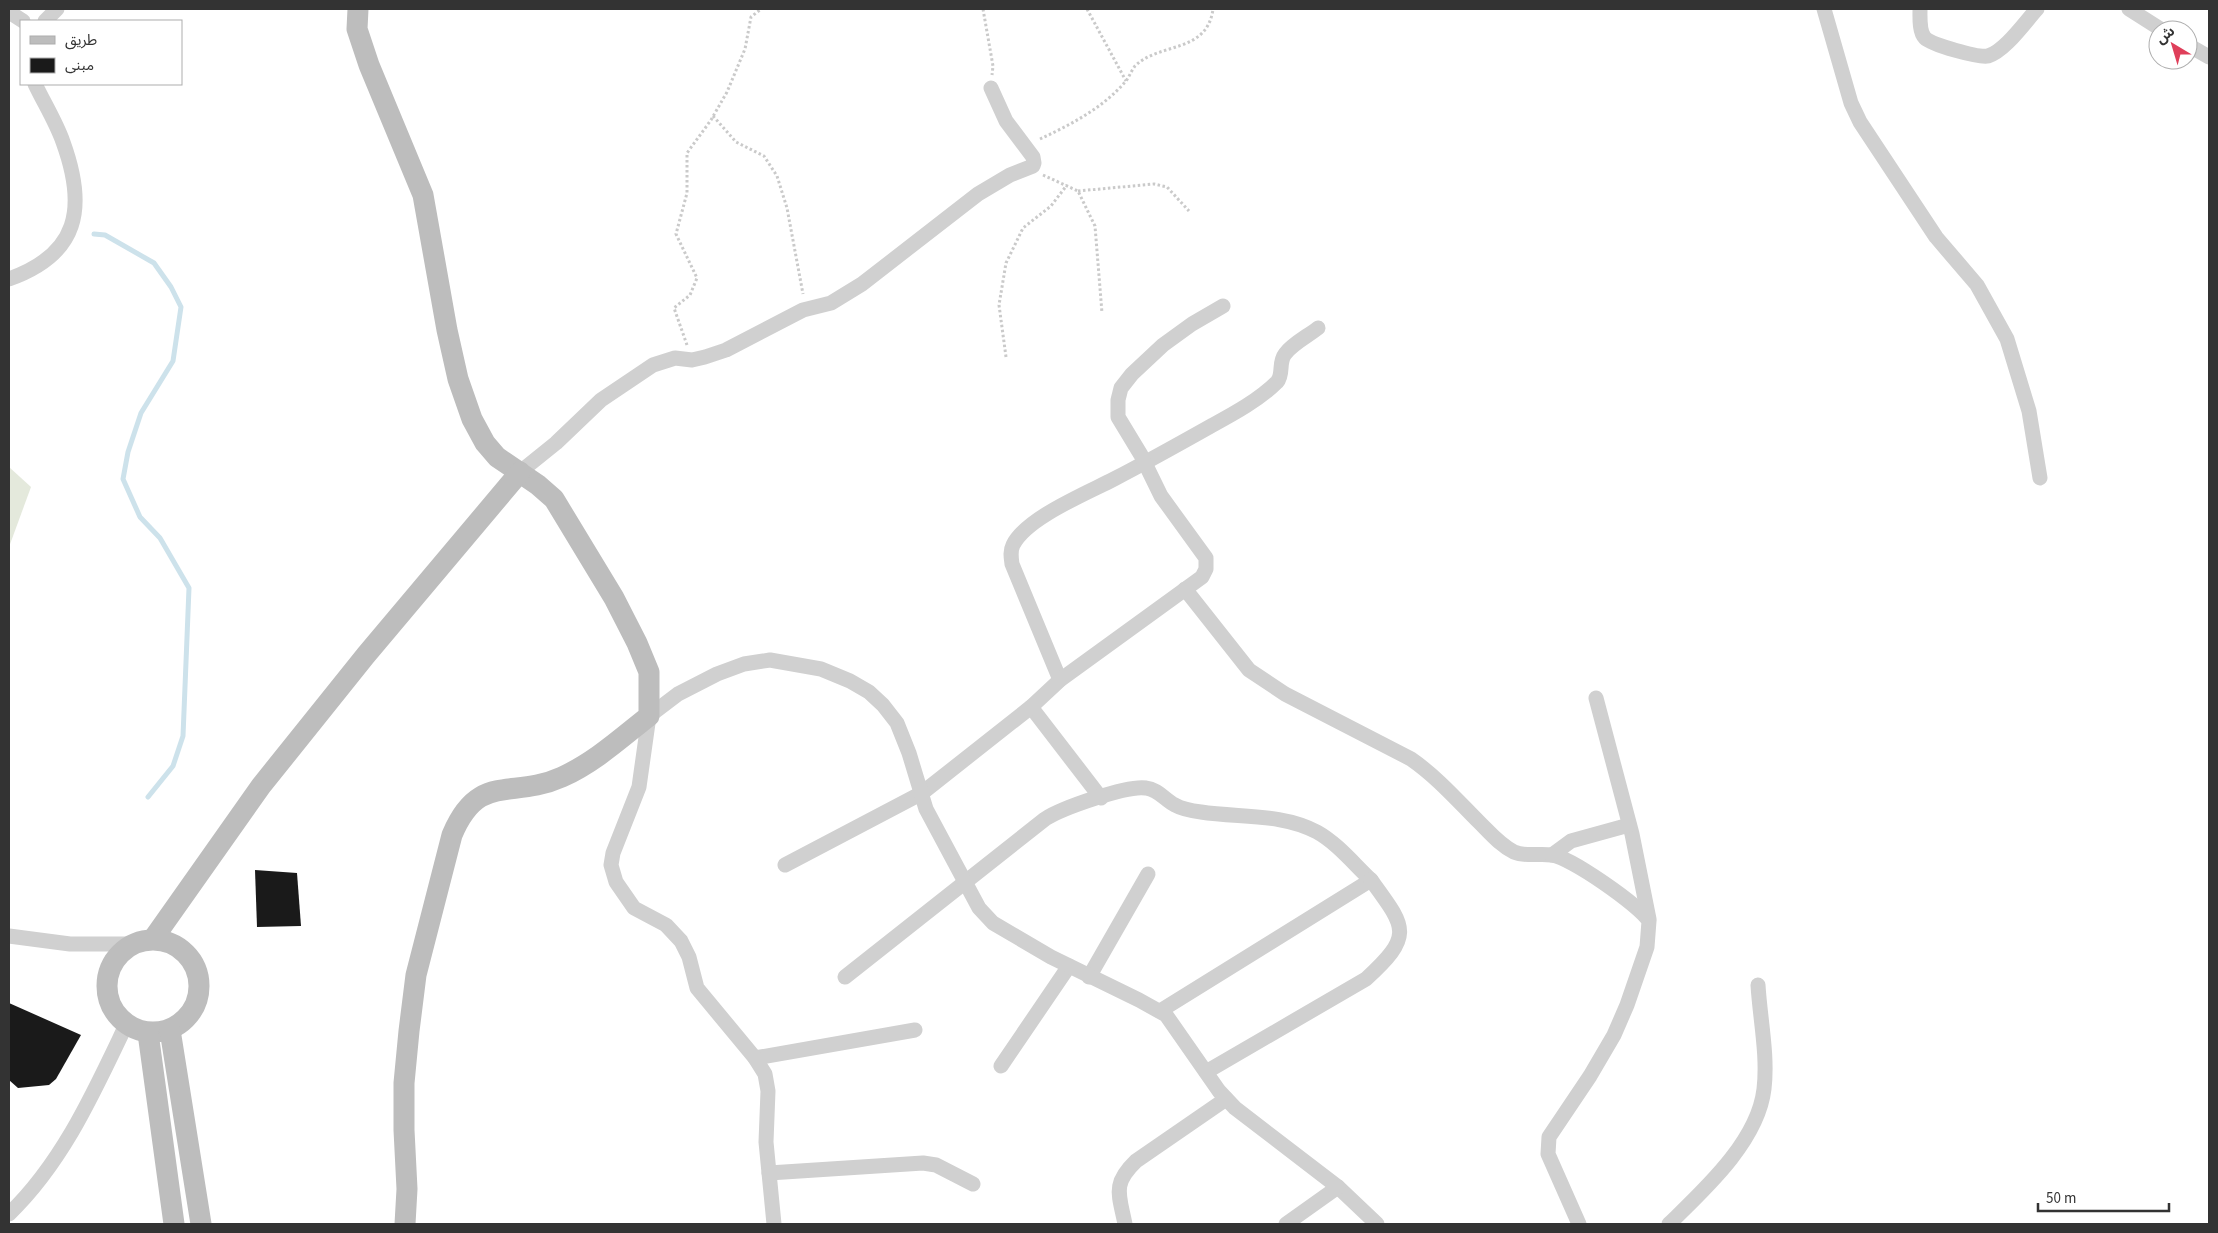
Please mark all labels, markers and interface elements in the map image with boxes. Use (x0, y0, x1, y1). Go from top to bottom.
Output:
legend (20, 20, 182, 85)
north arrow (2148, 20, 2198, 70)
text: ش (2152, 22, 2179, 49)
text: طريق (65, 30, 97, 51)
text: مبنى (65, 55, 94, 76)
scale bar (2038, 1180, 2169, 1212)
text: 50 m (2046, 1188, 2076, 1209)

